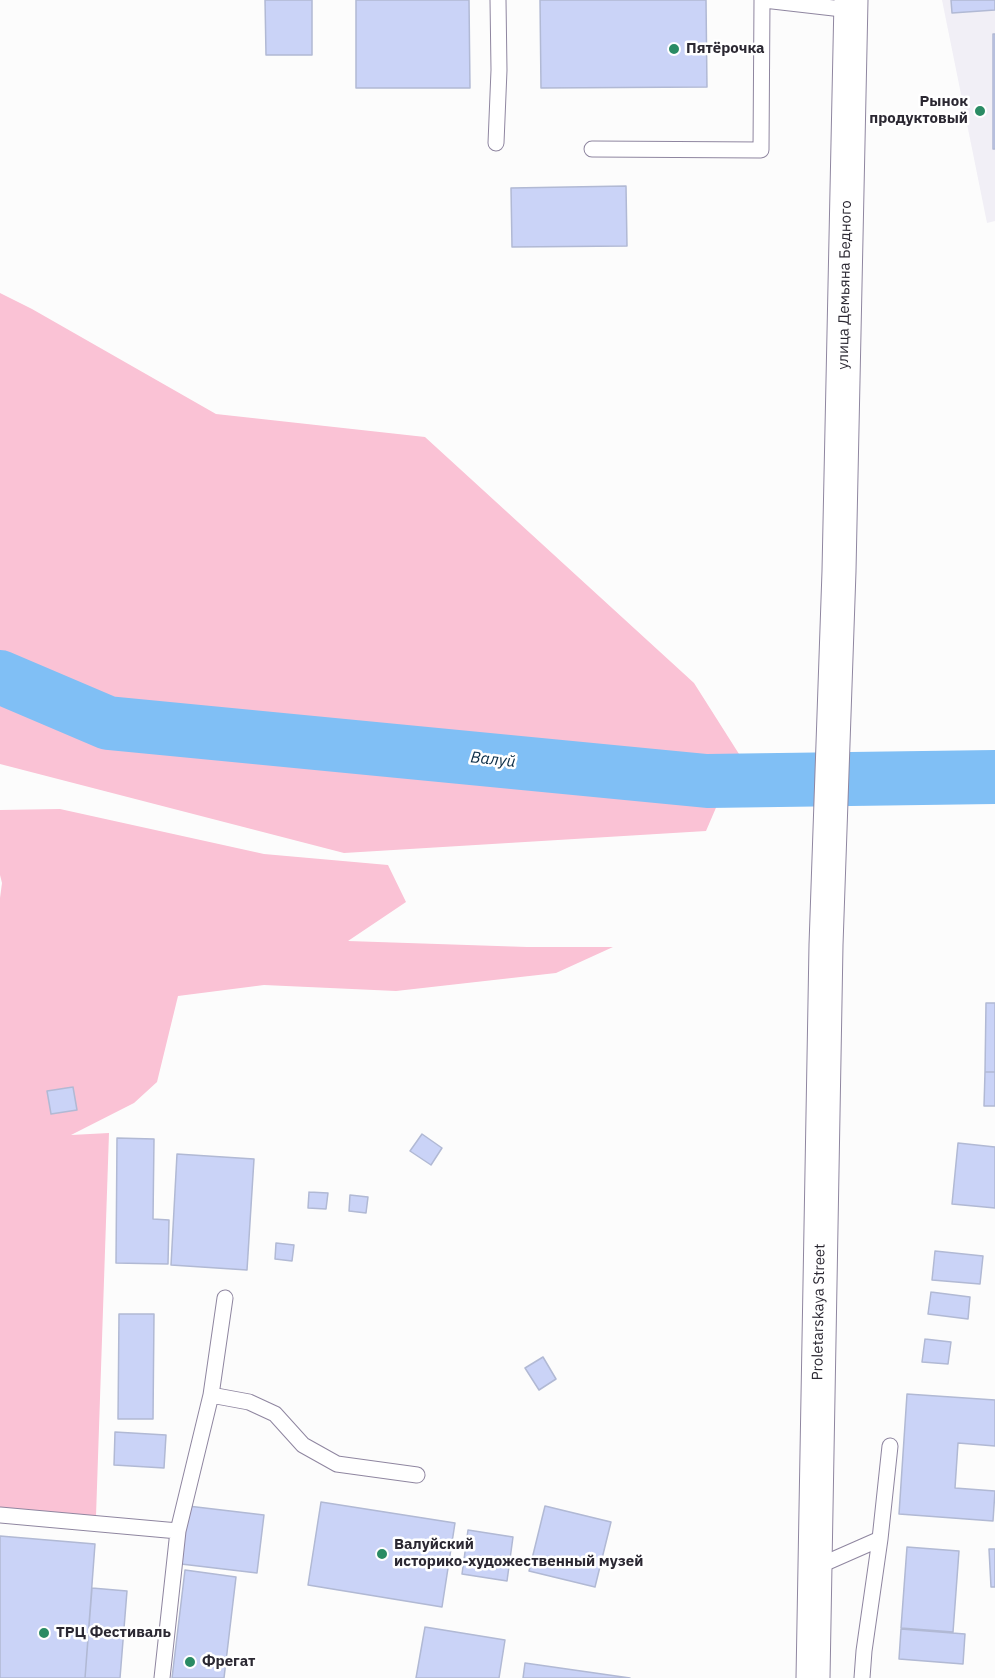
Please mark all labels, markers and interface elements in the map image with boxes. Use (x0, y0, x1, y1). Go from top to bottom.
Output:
place label: Пятёрочка (686, 40, 765, 58)
marker: Пятёрочка (667, 42, 681, 56)
place label: Рынок продуктовый (869, 93, 968, 128)
marker: Рынок продуктовый (973, 104, 987, 118)
street label: улица Демьяна Бедного (835, 200, 855, 370)
water label: Валуй (470, 748, 516, 772)
street label: Proletarskaya Street (809, 1243, 829, 1381)
place label: Валуйский историко-художественный музей (394, 1536, 643, 1571)
marker: Валуйский историко-художественный музей (375, 1547, 389, 1561)
place label: ТРЦ Фестиваль (56, 1624, 171, 1642)
marker: ТРЦ Фестиваль (37, 1626, 51, 1640)
place label: Фрегат (202, 1653, 255, 1671)
marker: Фрегат (183, 1655, 197, 1669)

